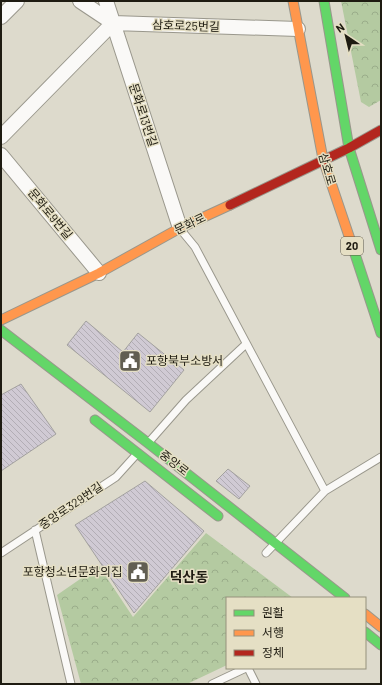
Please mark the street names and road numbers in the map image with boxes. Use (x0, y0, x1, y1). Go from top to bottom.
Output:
street label: 삼호로25번길 (152, 17, 220, 33)
street label: 문화로13번길 (127, 81, 161, 148)
street label: 삼호로 (317, 151, 339, 187)
street label: 문화로9번길 (26, 185, 76, 241)
street label: 문화로 (172, 210, 208, 237)
road number: 20 (341, 237, 363, 255)
street label: 중앙로 (157, 446, 192, 478)
street label: 중앙로329번길 (36, 479, 105, 532)

